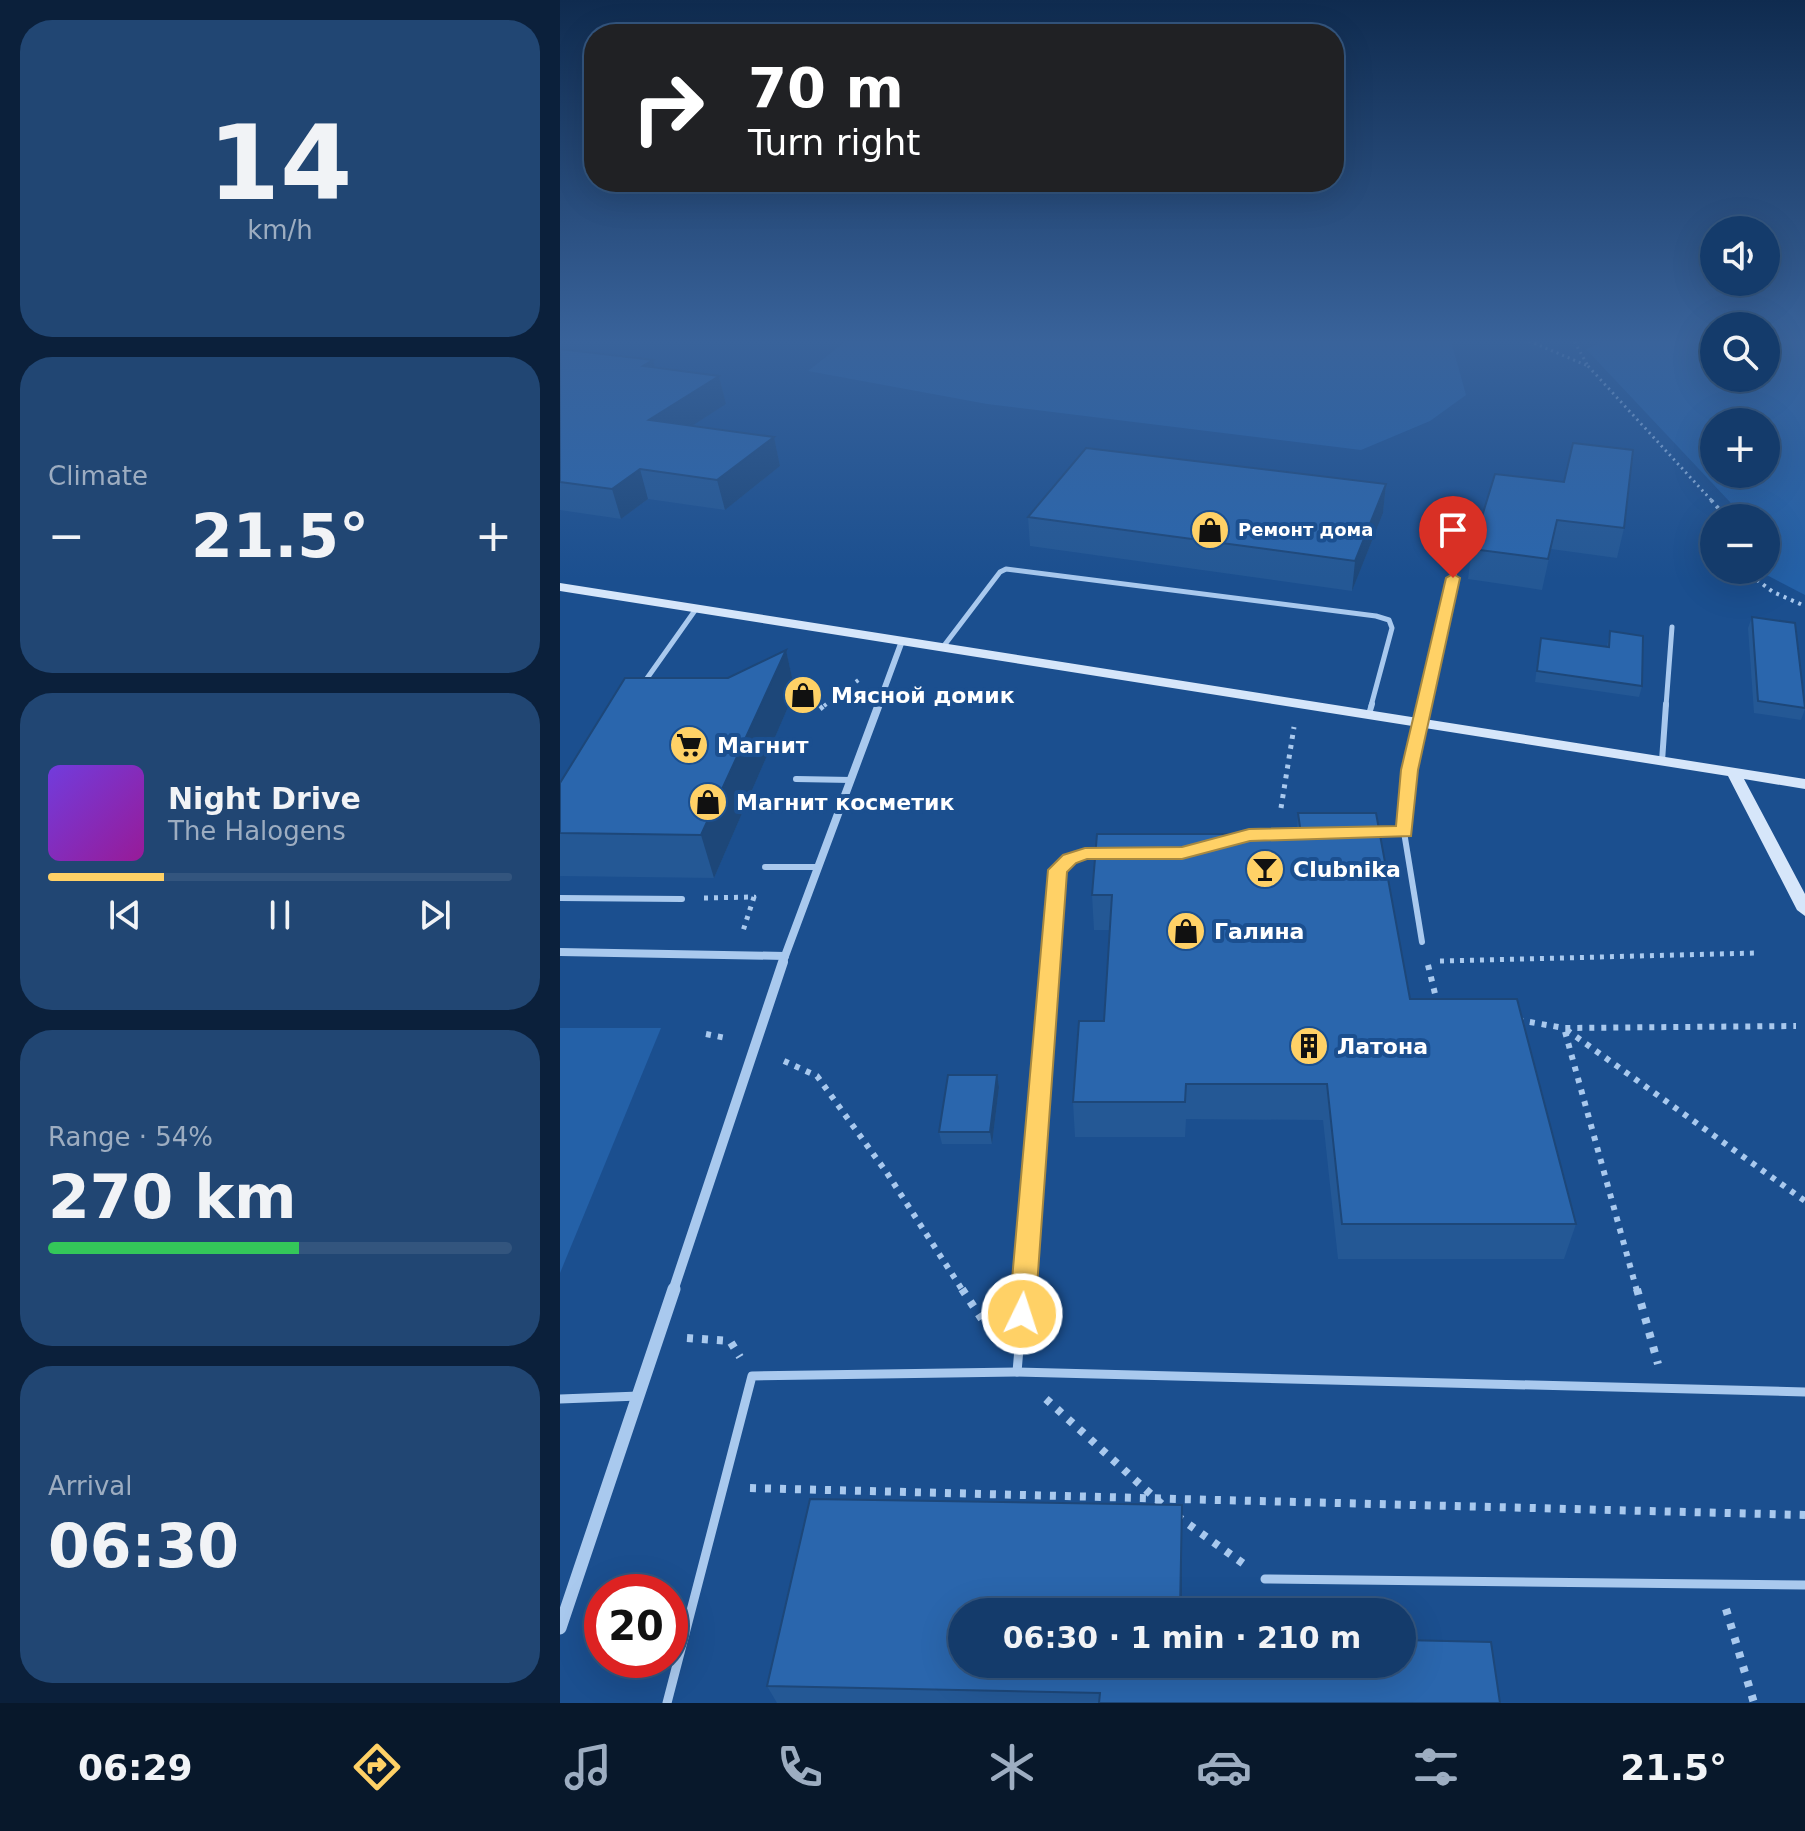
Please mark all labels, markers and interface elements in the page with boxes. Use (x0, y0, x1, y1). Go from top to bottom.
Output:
text: 70 m (748, 55, 904, 120)
icon: right (616, 56, 720, 160)
text: 14 (208, 102, 352, 224)
text: Turn right (748, 122, 920, 163)
text: km/h (247, 215, 313, 245)
map controls (1700, 216, 1780, 584)
button: sound (1700, 216, 1780, 296)
button: search (1700, 312, 1780, 392)
button: + (1700, 408, 1780, 488)
text: Climate (48, 461, 148, 491)
pin (1419, 496, 1487, 578)
text: 21.5° (191, 501, 369, 571)
button: − (1700, 504, 1780, 584)
icon: arrive (1431, 508, 1475, 552)
shop icon: Ремонт дома (1189, 509, 1231, 551)
text: − (48, 510, 85, 561)
text: + (475, 510, 512, 561)
place label: Ремонт дома (1238, 519, 1373, 540)
shop icon: Мясной домик (782, 674, 824, 716)
place label: Мясной домик (831, 683, 1015, 708)
supermarket icon: Магнит (668, 724, 710, 766)
place label: Магнит (717, 733, 809, 758)
text: Night Drive (168, 781, 361, 816)
shop icon: Магнит косметик (687, 781, 729, 823)
place label: Магнит косметик (736, 790, 954, 815)
text: The Halogens (168, 816, 346, 846)
bar icon: Clubnika (1244, 848, 1286, 890)
place label: Clubnika (1293, 857, 1401, 882)
icon: previous (103, 893, 147, 937)
icon: pause (258, 893, 302, 937)
icon: next (413, 893, 457, 937)
shop icon: Галина (1165, 910, 1207, 952)
place label: Галина (1214, 919, 1304, 944)
building icon: Латона (1288, 1025, 1330, 1067)
place label: Латона (1337, 1034, 1428, 1059)
text: Range · 54% (48, 1122, 213, 1152)
text: 270 km (48, 1162, 297, 1232)
position arrow (980, 1272, 1064, 1356)
text: Arrival (48, 1471, 132, 1501)
text: 06:30 (48, 1511, 239, 1581)
speed limit sign: 20 (584, 1574, 688, 1678)
text: 06:30 · 1 min · 210 m (1003, 1620, 1361, 1655)
icon: directions (349, 1739, 405, 1795)
icon: music (560, 1739, 616, 1795)
icon: phone (772, 1739, 828, 1795)
icon: climate (984, 1739, 1040, 1795)
icon: car (1196, 1739, 1252, 1795)
icon: filters (1408, 1739, 1464, 1795)
text: 06:29 (78, 1747, 193, 1788)
text: 21.5° (1620, 1747, 1727, 1788)

